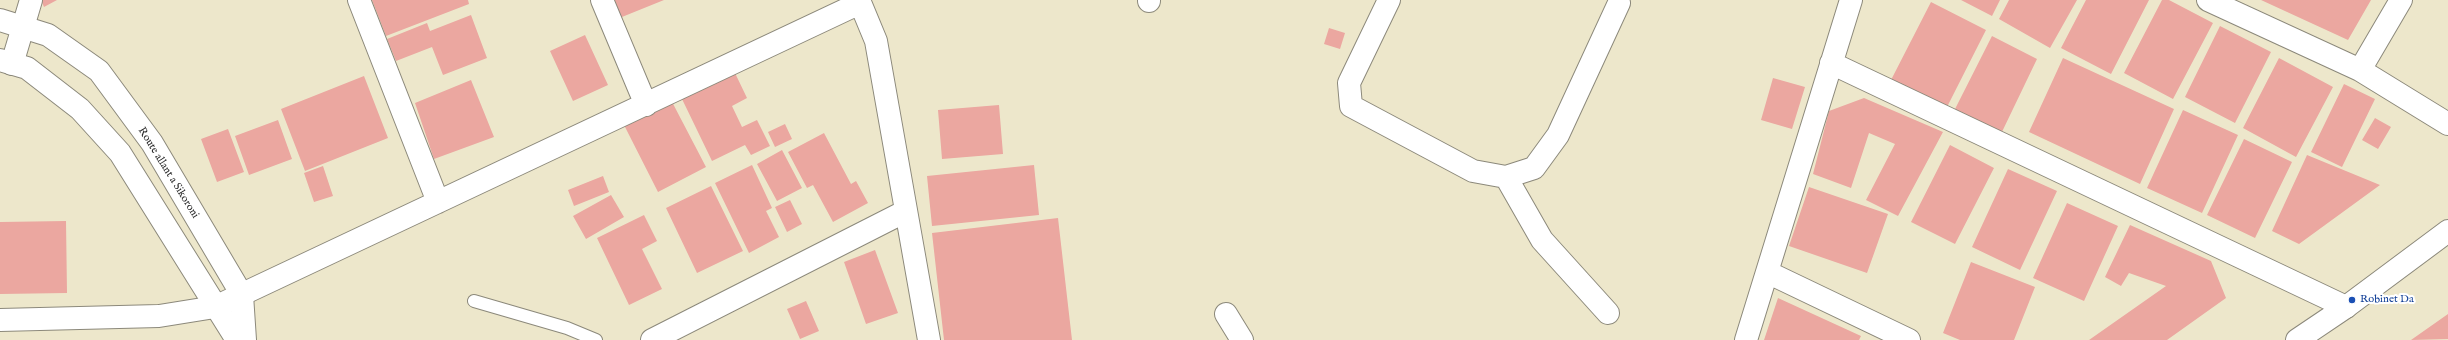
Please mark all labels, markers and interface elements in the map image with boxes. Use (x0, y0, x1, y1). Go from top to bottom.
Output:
street label: Route allant a Sikoroni (135, 125, 201, 221)
place label: Robinet Da (2360, 293, 2414, 307)
marker: Robinet Da (2347, 295, 2357, 305)

